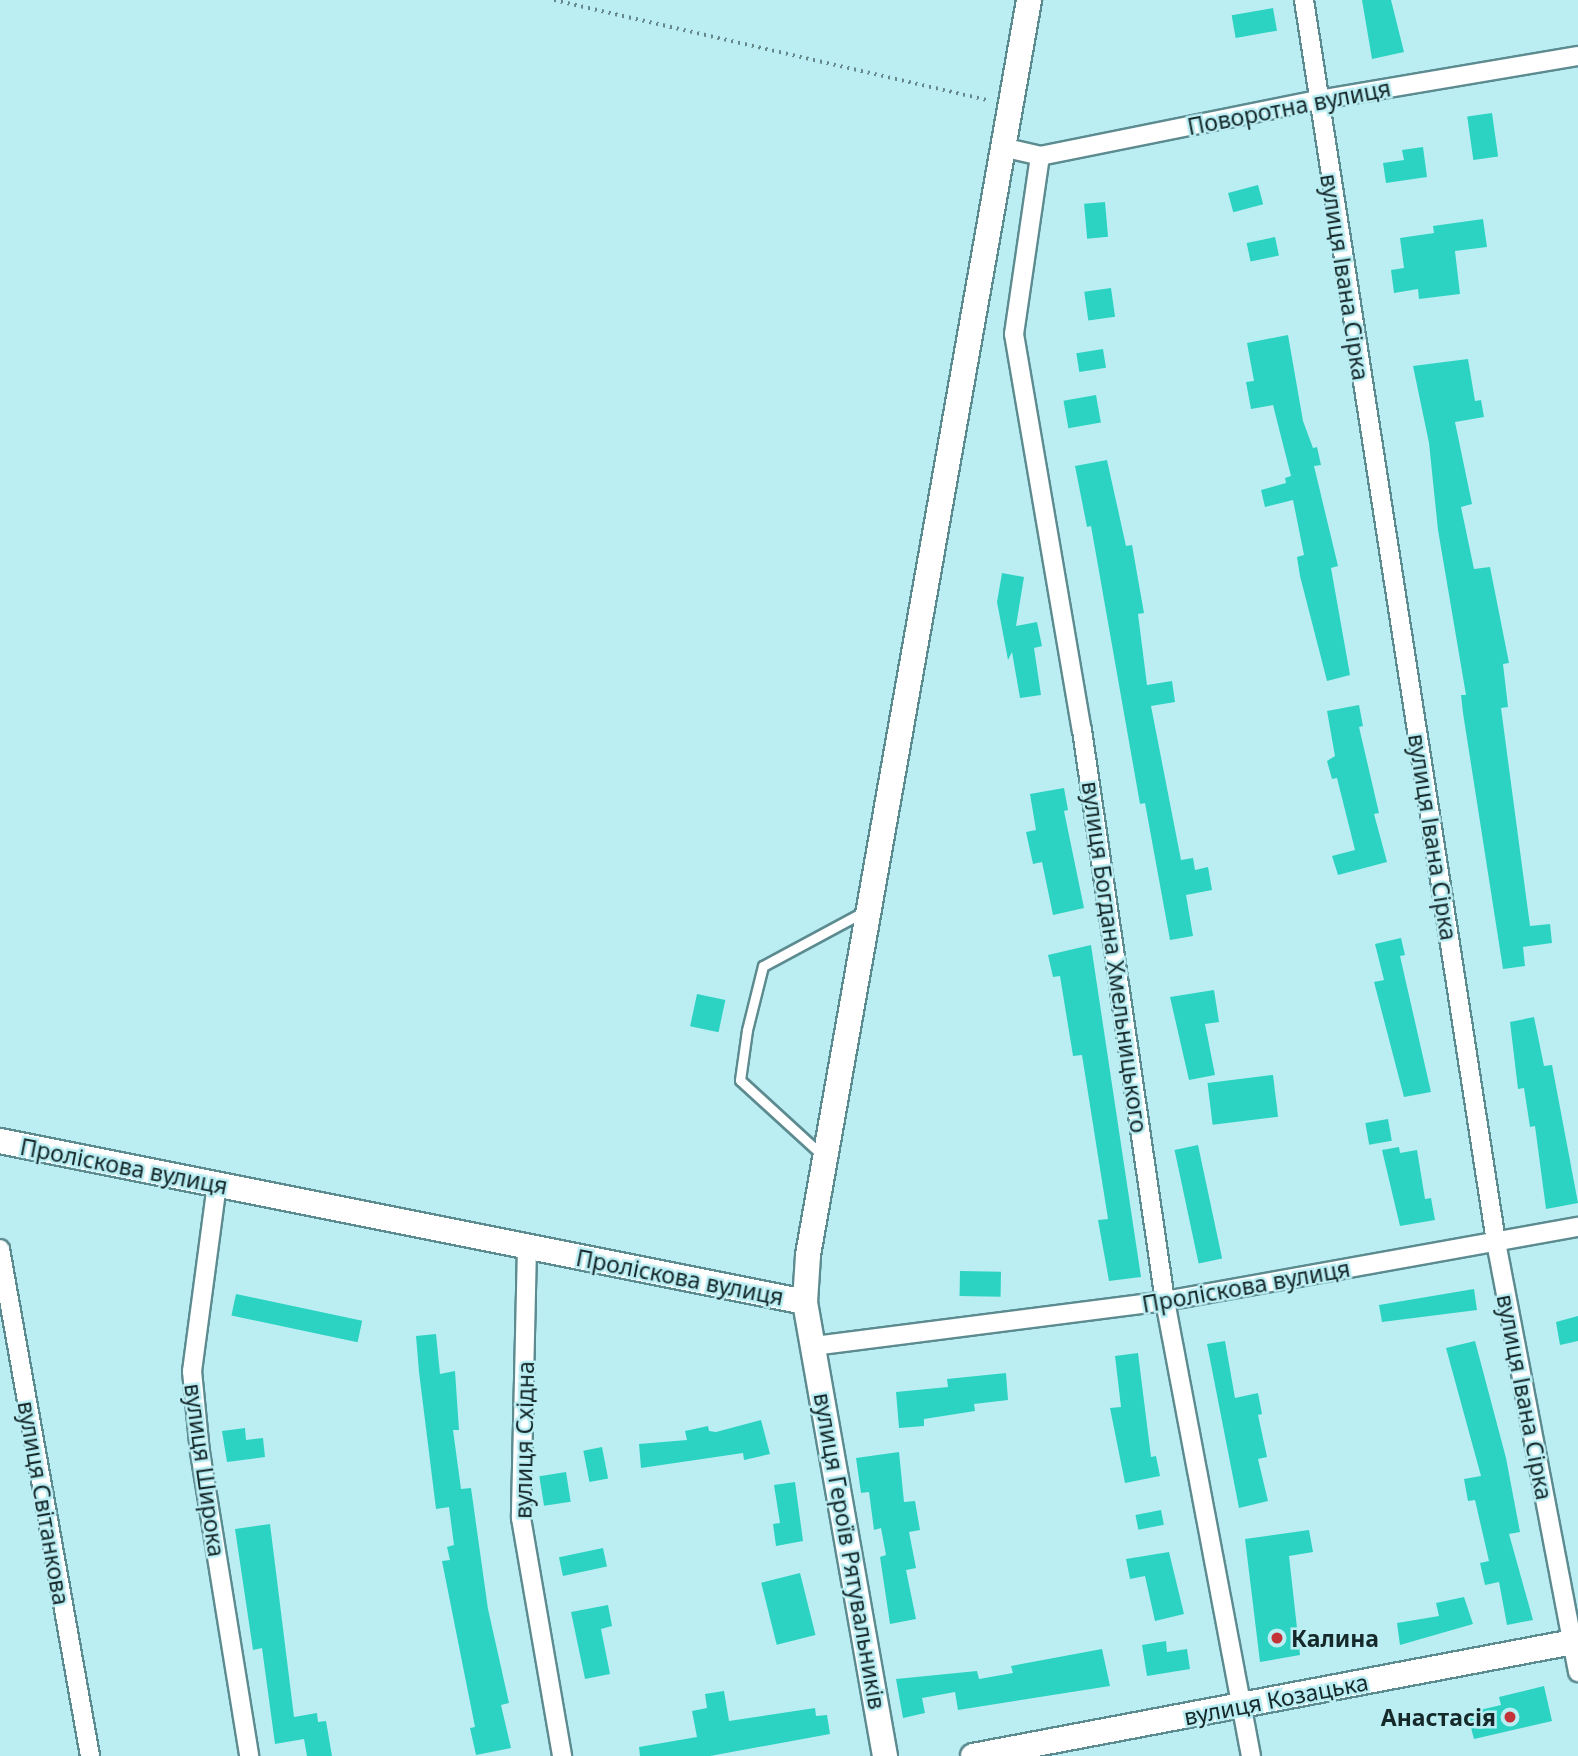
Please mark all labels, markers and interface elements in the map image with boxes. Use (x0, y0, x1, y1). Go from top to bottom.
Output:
street label: Поворотна вулиця (1185, 74, 1393, 140)
street label: вулиця Івана Сірка (1315, 172, 1375, 382)
street label: вулиця Івана Сірка (1403, 732, 1463, 942)
street label: вулиця Богдана Хмельницького (1077, 779, 1153, 1135)
street label: Проліскова вулиця (18, 1132, 230, 1200)
street label: Проліскова вулиця (574, 1243, 786, 1311)
street label: Проліскова вулиця (1140, 1254, 1352, 1318)
street label: вулиця Івана Сірка (1492, 1292, 1558, 1502)
street label: вулиця Східна (509, 1361, 539, 1519)
street label: вулиця Широка (179, 1382, 231, 1558)
street label: вулиця Героїв Рятувальників (809, 1391, 891, 1711)
street label: вулиця Світанкова (12, 1399, 76, 1607)
place label: Калина (1291, 1624, 1379, 1652)
marker: Калина (1269, 1630, 1285, 1646)
street label: вулиця Козацька (1182, 1668, 1370, 1730)
place label: Анастасія (1381, 1703, 1496, 1731)
marker: Анастасія (1502, 1709, 1518, 1725)

